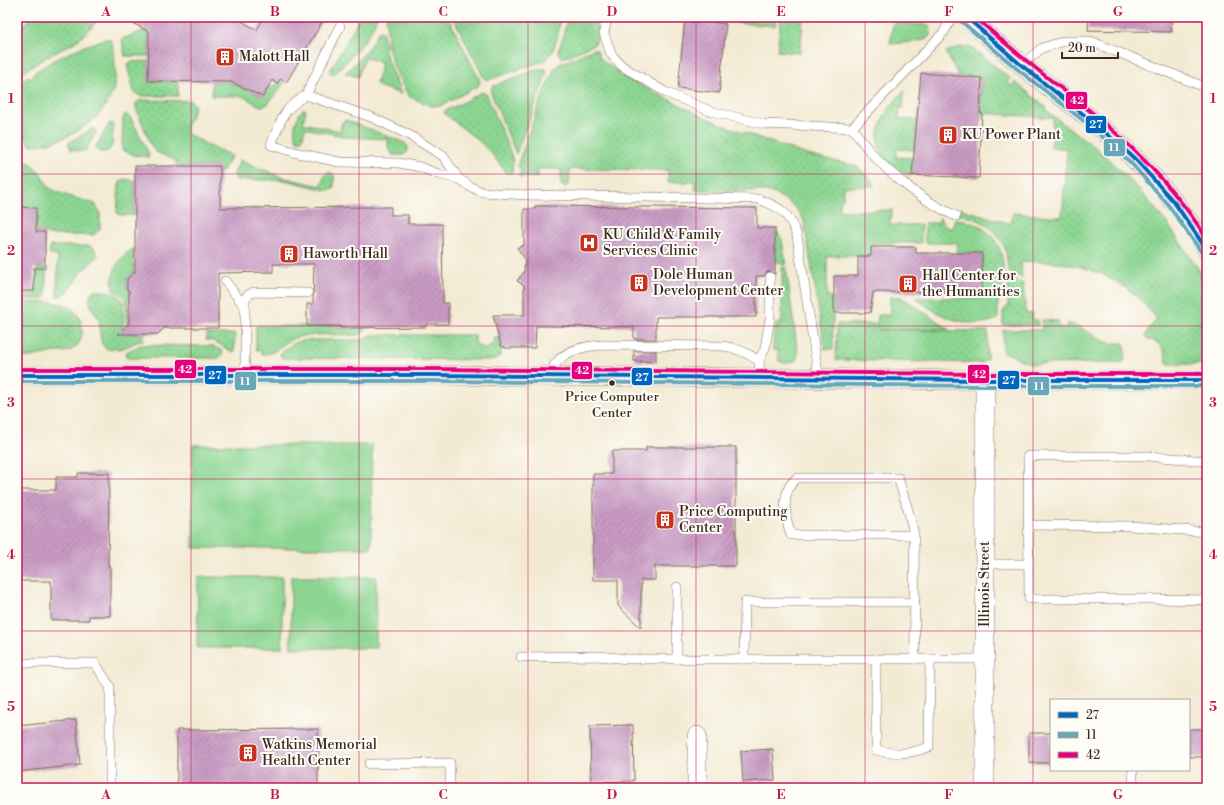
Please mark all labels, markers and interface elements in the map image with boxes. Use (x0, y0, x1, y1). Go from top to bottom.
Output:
text: A (100, 4, 111, 20)
text: B (270, 4, 280, 20)
text: C (438, 4, 448, 20)
text: D (607, 4, 617, 20)
text: E (776, 4, 786, 20)
text: F (944, 4, 954, 20)
text: G (1113, 4, 1124, 20)
scale bar (1062, 34, 1118, 60)
text: 20 m (1068, 41, 1096, 56)
building icon: Malott Hall (214, 46, 236, 68)
place label: Malott Hall (239, 48, 310, 66)
text: 1 (8, 91, 15, 107)
line badge: 42 (1065, 91, 1088, 110)
text: 1 (1210, 91, 1217, 107)
text: 42 (1070, 94, 1084, 108)
line badge: 27 (1085, 115, 1107, 134)
text: 27 (1089, 118, 1103, 132)
building icon: KU Power Plant (937, 124, 959, 146)
place label: KU Power Plant (962, 126, 1061, 144)
line badge: 11 (1103, 138, 1126, 157)
text: 11 (1109, 141, 1120, 155)
place label: KU Child & Family Services Clinic (603, 226, 721, 260)
hospital icon: KU Child & Family Services Clinic (578, 232, 600, 254)
text: 2 (7, 243, 15, 259)
building icon: Haworth Hall (278, 243, 300, 265)
text: 2 (1209, 243, 1217, 259)
place label: Haworth Hall (303, 245, 388, 263)
place label: Dole Human Development Center (653, 266, 783, 300)
place label: Hall Center for the Humanities (922, 267, 1020, 301)
building icon: Dole Human Development Center (628, 272, 650, 294)
building icon: Hall Center for the Humanities (897, 273, 919, 295)
line badge: 42 (174, 359, 197, 379)
line badge: 42 (571, 361, 593, 380)
text: 42 (178, 363, 192, 377)
text: 42 (575, 364, 589, 378)
line badge: 42 (967, 364, 990, 384)
line badge: 27 (204, 365, 227, 385)
line badge: 27 (631, 367, 653, 386)
text: 42 (972, 368, 986, 382)
text: 27 (208, 369, 222, 383)
line badge: 27 (997, 370, 1020, 390)
line badge: 11 (234, 371, 257, 391)
text: 27 (635, 371, 649, 385)
text: 27 (1002, 374, 1016, 388)
text: 11 (240, 375, 251, 389)
line badge: 11 (1027, 376, 1050, 396)
marker: Price Computer Center (607, 378, 617, 388)
text: 11 (1034, 380, 1045, 394)
place label: Price Computer Center (565, 389, 659, 421)
text: 3 (7, 395, 15, 411)
text: 3 (1209, 395, 1217, 411)
place label: Price Computing Center (679, 503, 788, 537)
building icon: Price Computing Center (654, 509, 676, 531)
street label: Illinois Street (976, 541, 994, 627)
text: 4 (7, 547, 16, 563)
text: 4 (1209, 547, 1218, 563)
text: 5 (7, 699, 15, 715)
legend (1050, 699, 1190, 771)
text: 5 (1209, 699, 1217, 715)
text: 27 (1086, 708, 1099, 723)
text: 11 (1086, 728, 1098, 743)
place label: Watkins Memorial Health Center (261, 736, 377, 770)
building icon: Watkins Memorial Health Center (237, 742, 259, 764)
text: 42 (1086, 748, 1100, 763)
text: A (100, 787, 111, 803)
text: B (270, 787, 280, 803)
text: C (438, 787, 448, 803)
text: D (607, 787, 617, 803)
text: E (776, 787, 786, 803)
text: F (944, 787, 954, 803)
text: G (1113, 787, 1124, 803)

